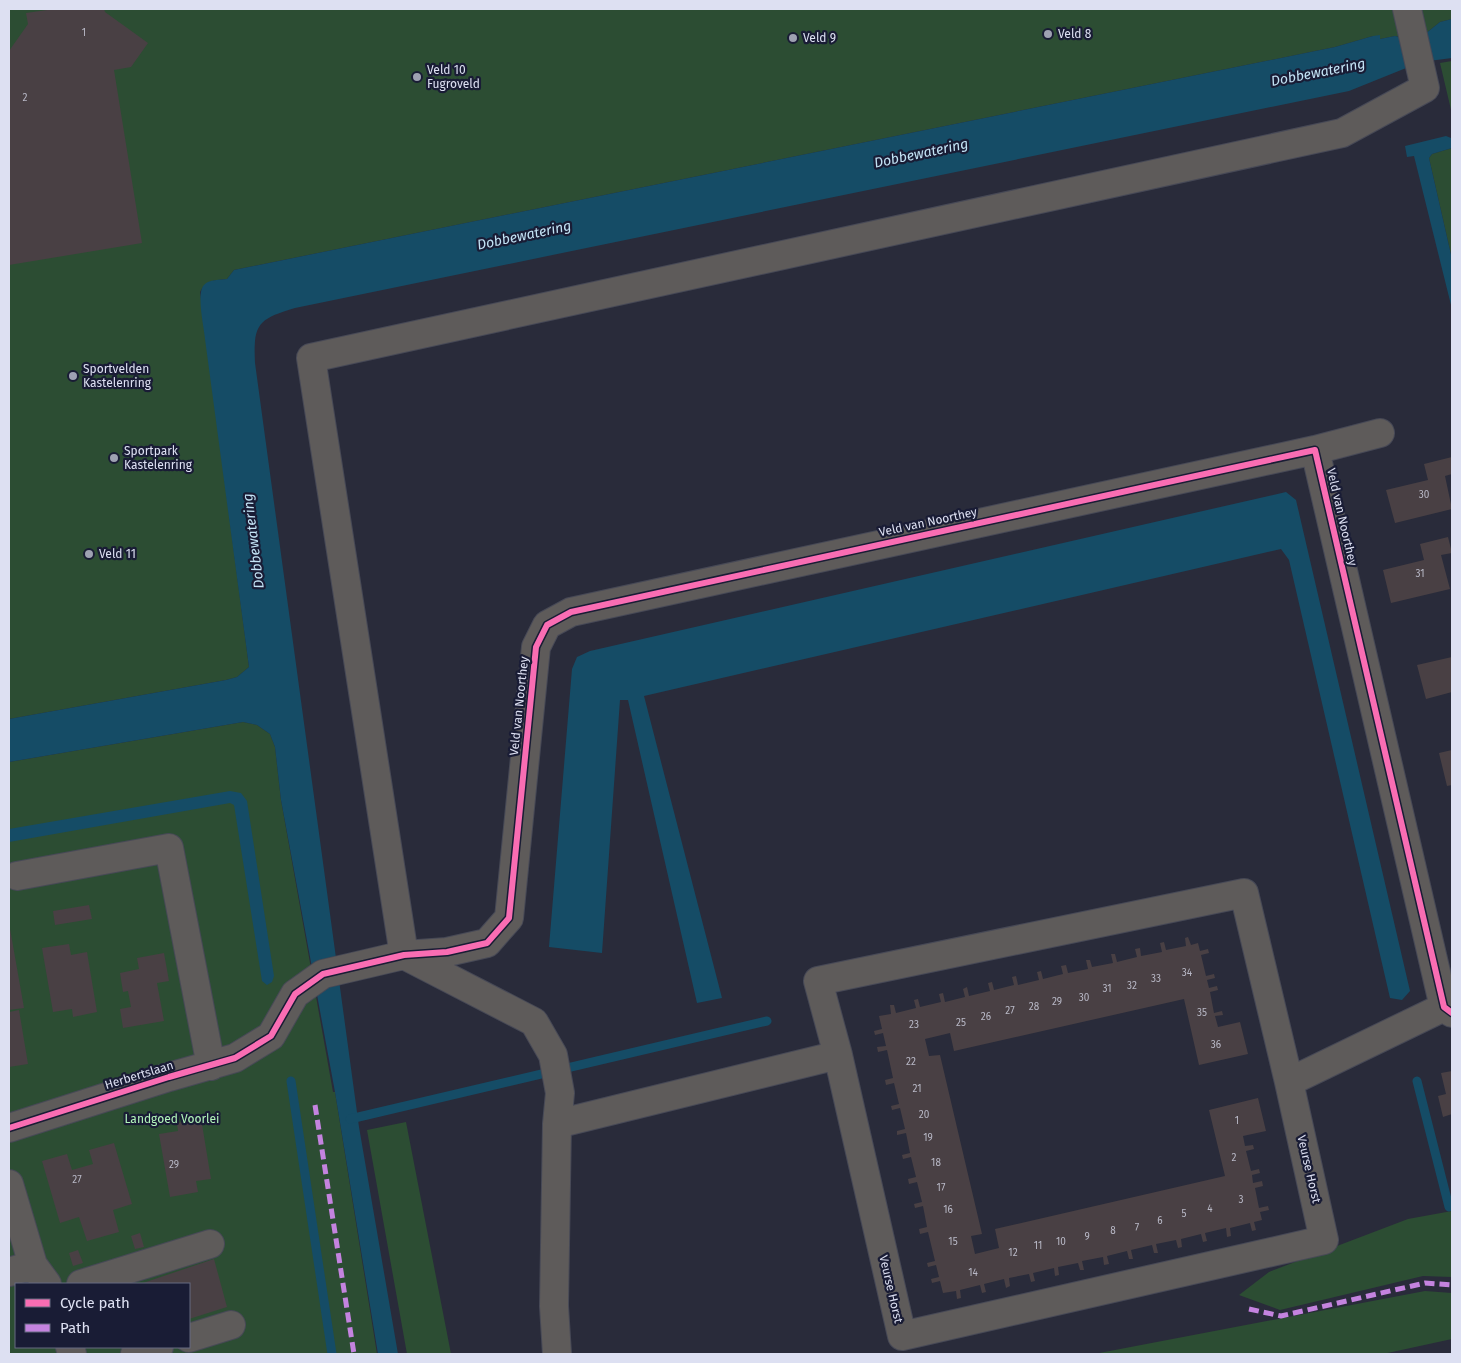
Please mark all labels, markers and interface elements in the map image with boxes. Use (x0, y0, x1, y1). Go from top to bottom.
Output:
house number: 1 (82, 27, 86, 39)
place label: Veld 8 (1058, 27, 1092, 41)
marker: Veld 8 (1042, 28, 1054, 40)
place label: Veld 9 (803, 31, 836, 45)
marker: Veld 9 (787, 32, 799, 44)
water label: Dobbewatering (1269, 55, 1367, 90)
place label: Veld 10 Fugroveld (427, 63, 480, 91)
marker: Veld 10 Fugroveld (411, 71, 423, 83)
house number: 2 (23, 92, 28, 104)
water label: Dobbewatering (872, 135, 970, 172)
water label: Dobbewatering (475, 217, 573, 254)
place label: Sportvelden Kastelenring (83, 362, 152, 390)
marker: Sportvelden Kastelenring (67, 370, 79, 382)
place label: Sportpark Kastelenring (124, 444, 193, 472)
marker: Sportpark Kastelenring (108, 452, 120, 464)
street label: Veld van Noorthey (1324, 467, 1360, 567)
house number: 30 (1419, 489, 1430, 501)
water label: Dobbewatering (239, 492, 268, 590)
street label: Veld van Noorthey (878, 505, 978, 539)
place label: Veld 11 (99, 547, 136, 561)
marker: Veld 11 (83, 548, 95, 560)
house number: 31 (1415, 568, 1425, 580)
street label: Veld van Noorthey (507, 656, 531, 756)
house number: 34 (1182, 967, 1193, 979)
house number: 33 (1151, 973, 1161, 985)
house number: 32 (1127, 980, 1137, 992)
house number: 31 (1102, 983, 1112, 995)
house number: 30 (1079, 992, 1090, 1004)
house number: 29 (1052, 996, 1062, 1008)
house number: 28 (1029, 1001, 1040, 1013)
house number: 27 (1005, 1005, 1015, 1017)
house number: 35 (1197, 1007, 1207, 1019)
house number: 26 (981, 1011, 991, 1023)
house number: 25 (956, 1017, 966, 1029)
house number: 23 (909, 1019, 919, 1031)
house number: 36 (1211, 1039, 1221, 1051)
house number: 22 (906, 1056, 916, 1068)
street label: Herbertslaan (103, 1058, 175, 1092)
house number: 21 (912, 1083, 922, 1095)
house number: 20 (919, 1109, 930, 1121)
park label: Landgoed Voorlei (125, 1112, 219, 1126)
house number: 1 (1235, 1115, 1239, 1127)
house number: 19 (923, 1132, 933, 1144)
street label: Veurse Horst (1294, 1134, 1324, 1205)
house number: 2 (1232, 1152, 1237, 1164)
house number: 18 (931, 1157, 941, 1169)
house number: 29 (169, 1159, 179, 1171)
house number: 27 (72, 1174, 82, 1186)
house number: 17 (937, 1182, 946, 1194)
house number: 3 (1239, 1194, 1244, 1206)
house number: 4 (1207, 1203, 1213, 1215)
house number: 16 (943, 1204, 953, 1216)
house number: 5 (1181, 1208, 1187, 1220)
house number: 6 (1157, 1215, 1163, 1227)
house number: 7 (1135, 1222, 1140, 1234)
house number: 8 (1110, 1225, 1116, 1237)
house number: 9 (1084, 1231, 1090, 1243)
house number: 15 (948, 1236, 958, 1248)
house number: 10 (1056, 1236, 1066, 1248)
house number: 11 (1034, 1240, 1042, 1252)
house number: 12 (1008, 1247, 1018, 1259)
street label: Veurse Horst (876, 1254, 906, 1325)
house number: 14 (968, 1267, 979, 1279)
legend (15, 1283, 190, 1348)
text: Cycle path (60, 1294, 130, 1312)
text: Path (60, 1319, 90, 1337)

